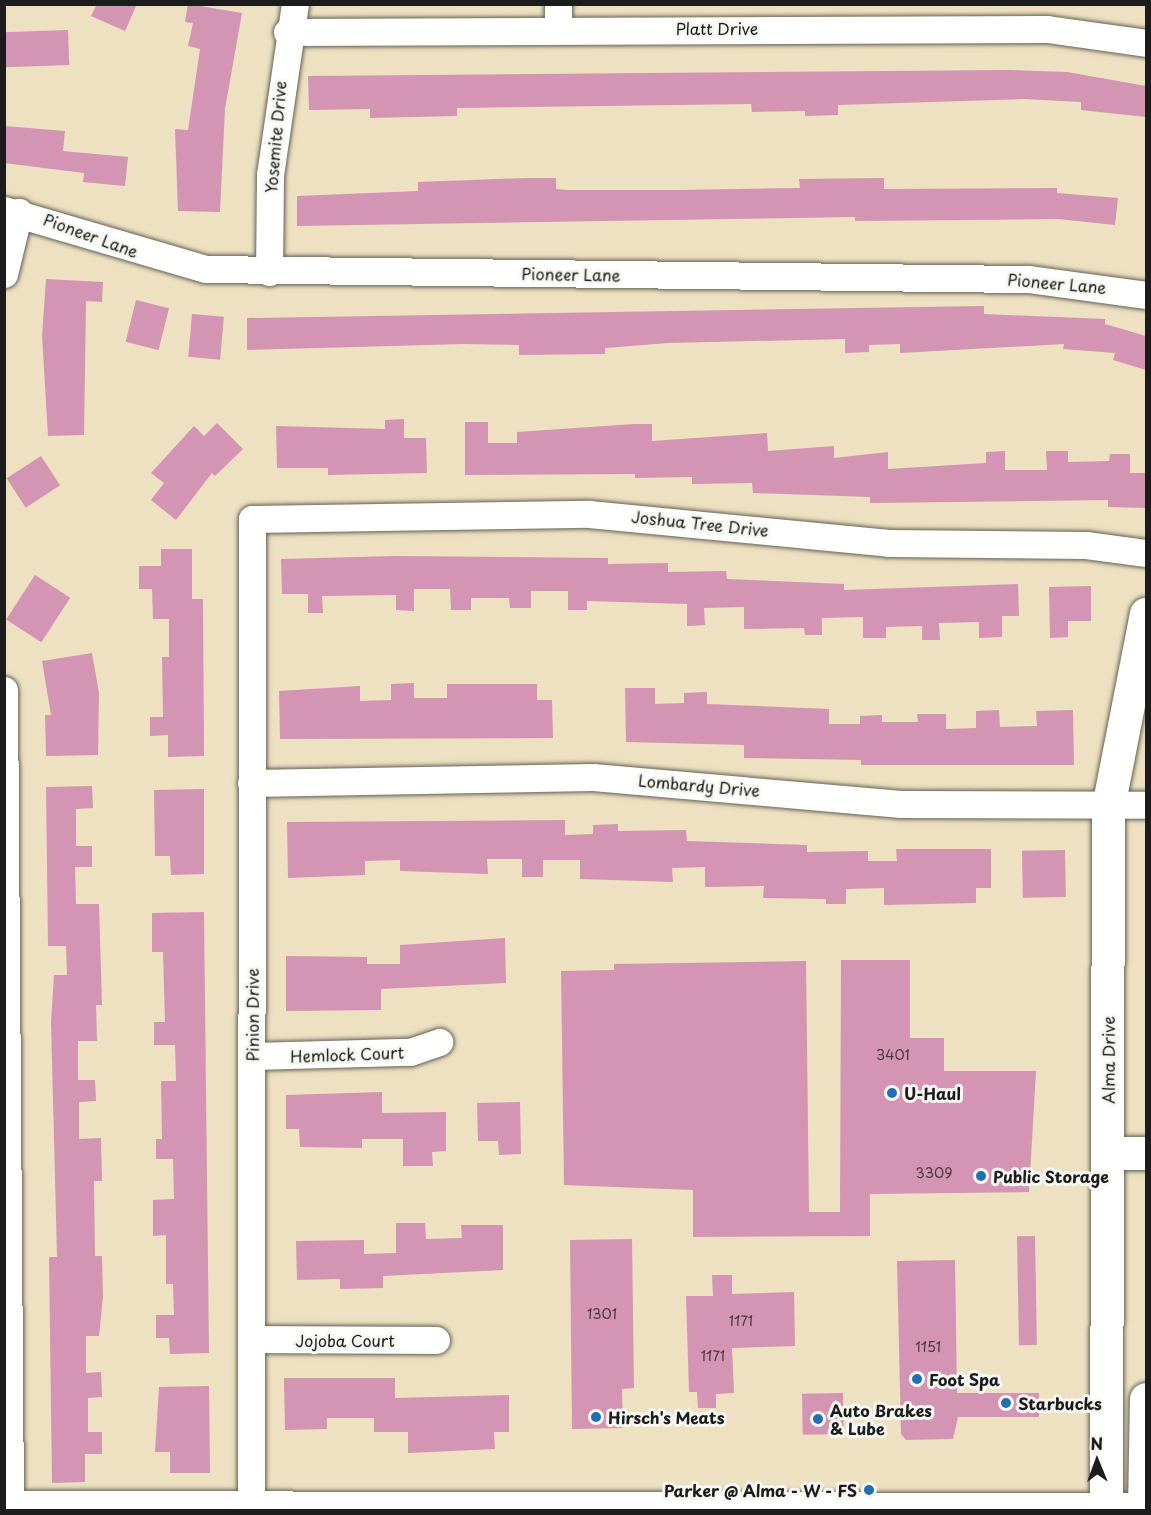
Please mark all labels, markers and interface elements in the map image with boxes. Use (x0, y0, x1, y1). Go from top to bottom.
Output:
street label: Platt Drive (676, 18, 758, 38)
street label: Yosemite Drive (261, 80, 289, 194)
street label: Pioneer Lane (41, 209, 141, 261)
street label: Pioneer Lane (521, 264, 621, 284)
street label: Pioneer Lane (1006, 269, 1108, 297)
street label: Joshua Tree Drive (630, 506, 770, 540)
street label: Lombardy Drive (637, 770, 761, 800)
street label: Pinion Drive (242, 968, 262, 1062)
street label: Alma Drive (1098, 1016, 1118, 1104)
street label: Hemlock Court (289, 1042, 405, 1066)
house number: 3401 (876, 1047, 910, 1063)
place label: U-Haul (904, 1083, 961, 1103)
marker: U-Haul (885, 1086, 899, 1100)
house number: 3309 (916, 1165, 952, 1181)
place label: Public Storage (993, 1166, 1110, 1186)
marker: Public Storage (974, 1169, 988, 1183)
house number: 1301 (587, 1306, 617, 1322)
house number: 1171 (729, 1313, 753, 1329)
street label: Jojoba Court (295, 1330, 395, 1350)
house number: 1151 (915, 1339, 941, 1355)
house number: 1171 (701, 1348, 725, 1364)
place label: Foot Spa (929, 1369, 1001, 1389)
marker: Foot Spa (910, 1372, 924, 1386)
place label: Starbucks (1018, 1393, 1102, 1413)
marker: Starbucks (999, 1396, 1013, 1410)
place label: Auto Brakes & Lube (830, 1400, 932, 1438)
place label: Hirsch's Meats (608, 1407, 726, 1427)
marker: Hirsch's Meats (589, 1410, 603, 1424)
marker: Auto Brakes & Lube (811, 1412, 825, 1426)
north arrow (1067, 1431, 1127, 1491)
text: N (1090, 1431, 1103, 1455)
place label: Parker @ Alma - W - FS (662, 1480, 857, 1500)
marker: Parker @ Alma - W - FS (862, 1483, 876, 1497)

